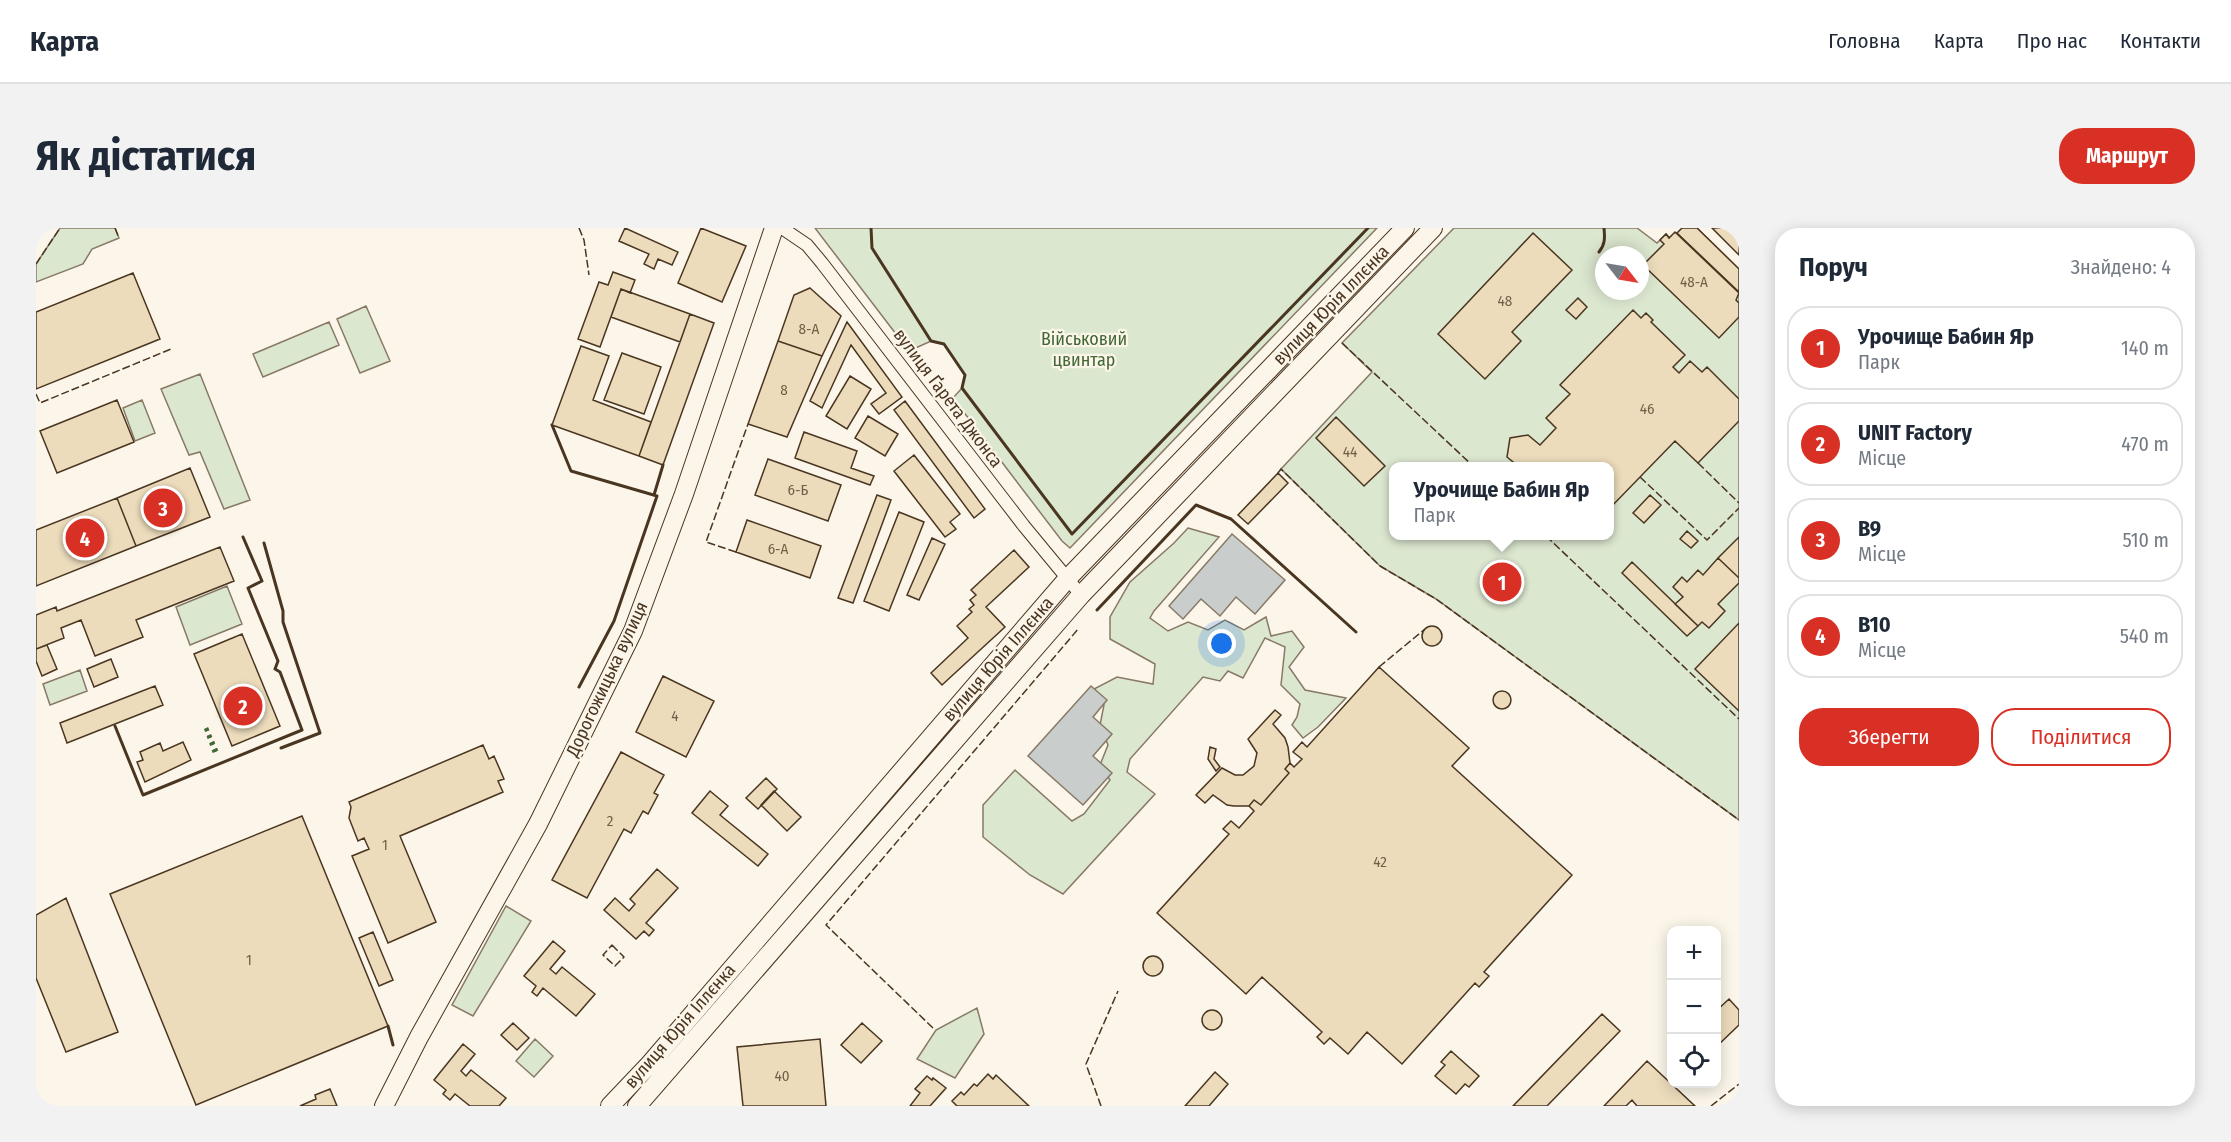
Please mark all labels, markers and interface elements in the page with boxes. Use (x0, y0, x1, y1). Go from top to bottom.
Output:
text: Карта (30, 25, 99, 58)
text: Головна (1828, 28, 1901, 54)
text: Карта (1934, 28, 1984, 54)
text: Про нас (2017, 28, 2087, 54)
text: Контакти (2120, 28, 2201, 54)
button: Маршрут (2059, 128, 2195, 184)
text: Як дістатися (36, 131, 256, 181)
street label: вулиця Юрія Іллєнка (1268, 240, 1394, 369)
north arrow (1595, 246, 1649, 300)
text: Поруч (1799, 252, 1868, 283)
text: Знайдено: 4 (2071, 255, 2171, 279)
house number: 48-А (1680, 273, 1708, 291)
house number: 48 (1498, 292, 1512, 310)
house number: 8-А (799, 320, 819, 338)
text: Урочище Бабин Яр (1858, 323, 2034, 350)
street label: вулиця Ґарета Джонса (889, 324, 1007, 472)
park label: Військовий цвинтар (1041, 328, 1127, 371)
text: 1 (1816, 336, 1825, 360)
text: 140 m (2121, 336, 2169, 360)
text: Парк (1858, 350, 1900, 374)
house number: 8 (780, 381, 788, 399)
house number: 46 (1640, 400, 1654, 418)
text: UNIT Factory (1858, 419, 1972, 446)
text: 2 (1816, 432, 1825, 456)
text: 470 m (2121, 432, 2169, 456)
house number: 44 (1343, 443, 1357, 461)
text: Місце (1858, 446, 1906, 470)
popup (1389, 462, 1614, 540)
text: Урочище Бабин Яр (1413, 476, 1590, 503)
house number: 6-Б (788, 481, 809, 499)
pin: 3 (144, 486, 182, 530)
text: Парк (1413, 503, 1455, 527)
text: B9 (1858, 515, 1881, 542)
pin: 4 (65, 516, 104, 560)
text: 3 (1816, 528, 1825, 552)
text: 510 m (2123, 528, 2169, 552)
house number: 6-А (768, 540, 788, 558)
text: Місце (1858, 542, 1906, 566)
pin: 1 (1482, 560, 1522, 604)
street label: вулиця Юрія Іллєнка (938, 592, 1058, 726)
street label: Дорогожицька вулиця (561, 598, 653, 761)
text: B10 (1858, 611, 1891, 638)
text: 4 (1815, 624, 1826, 648)
text: 540 m (2120, 624, 2169, 648)
your location (1207, 629, 1236, 658)
text: Місце (1858, 638, 1906, 662)
pin: 2 (224, 684, 262, 728)
house number: 4 (671, 707, 679, 725)
button: Зберегти (1799, 708, 1979, 766)
button: Поділитися (1991, 708, 2171, 766)
house number: 2 (607, 812, 614, 830)
house number: 1 (382, 836, 388, 854)
house number: 42 (1373, 853, 1387, 871)
map controls (1667, 926, 1721, 1088)
button: + (1667, 926, 1721, 980)
house number: 1 (246, 951, 252, 969)
street label: вулиця Юрія Іллєнка (620, 959, 740, 1093)
button: − (1667, 980, 1721, 1034)
button: locate (1667, 1034, 1721, 1088)
house number: 40 (774, 1067, 790, 1085)

